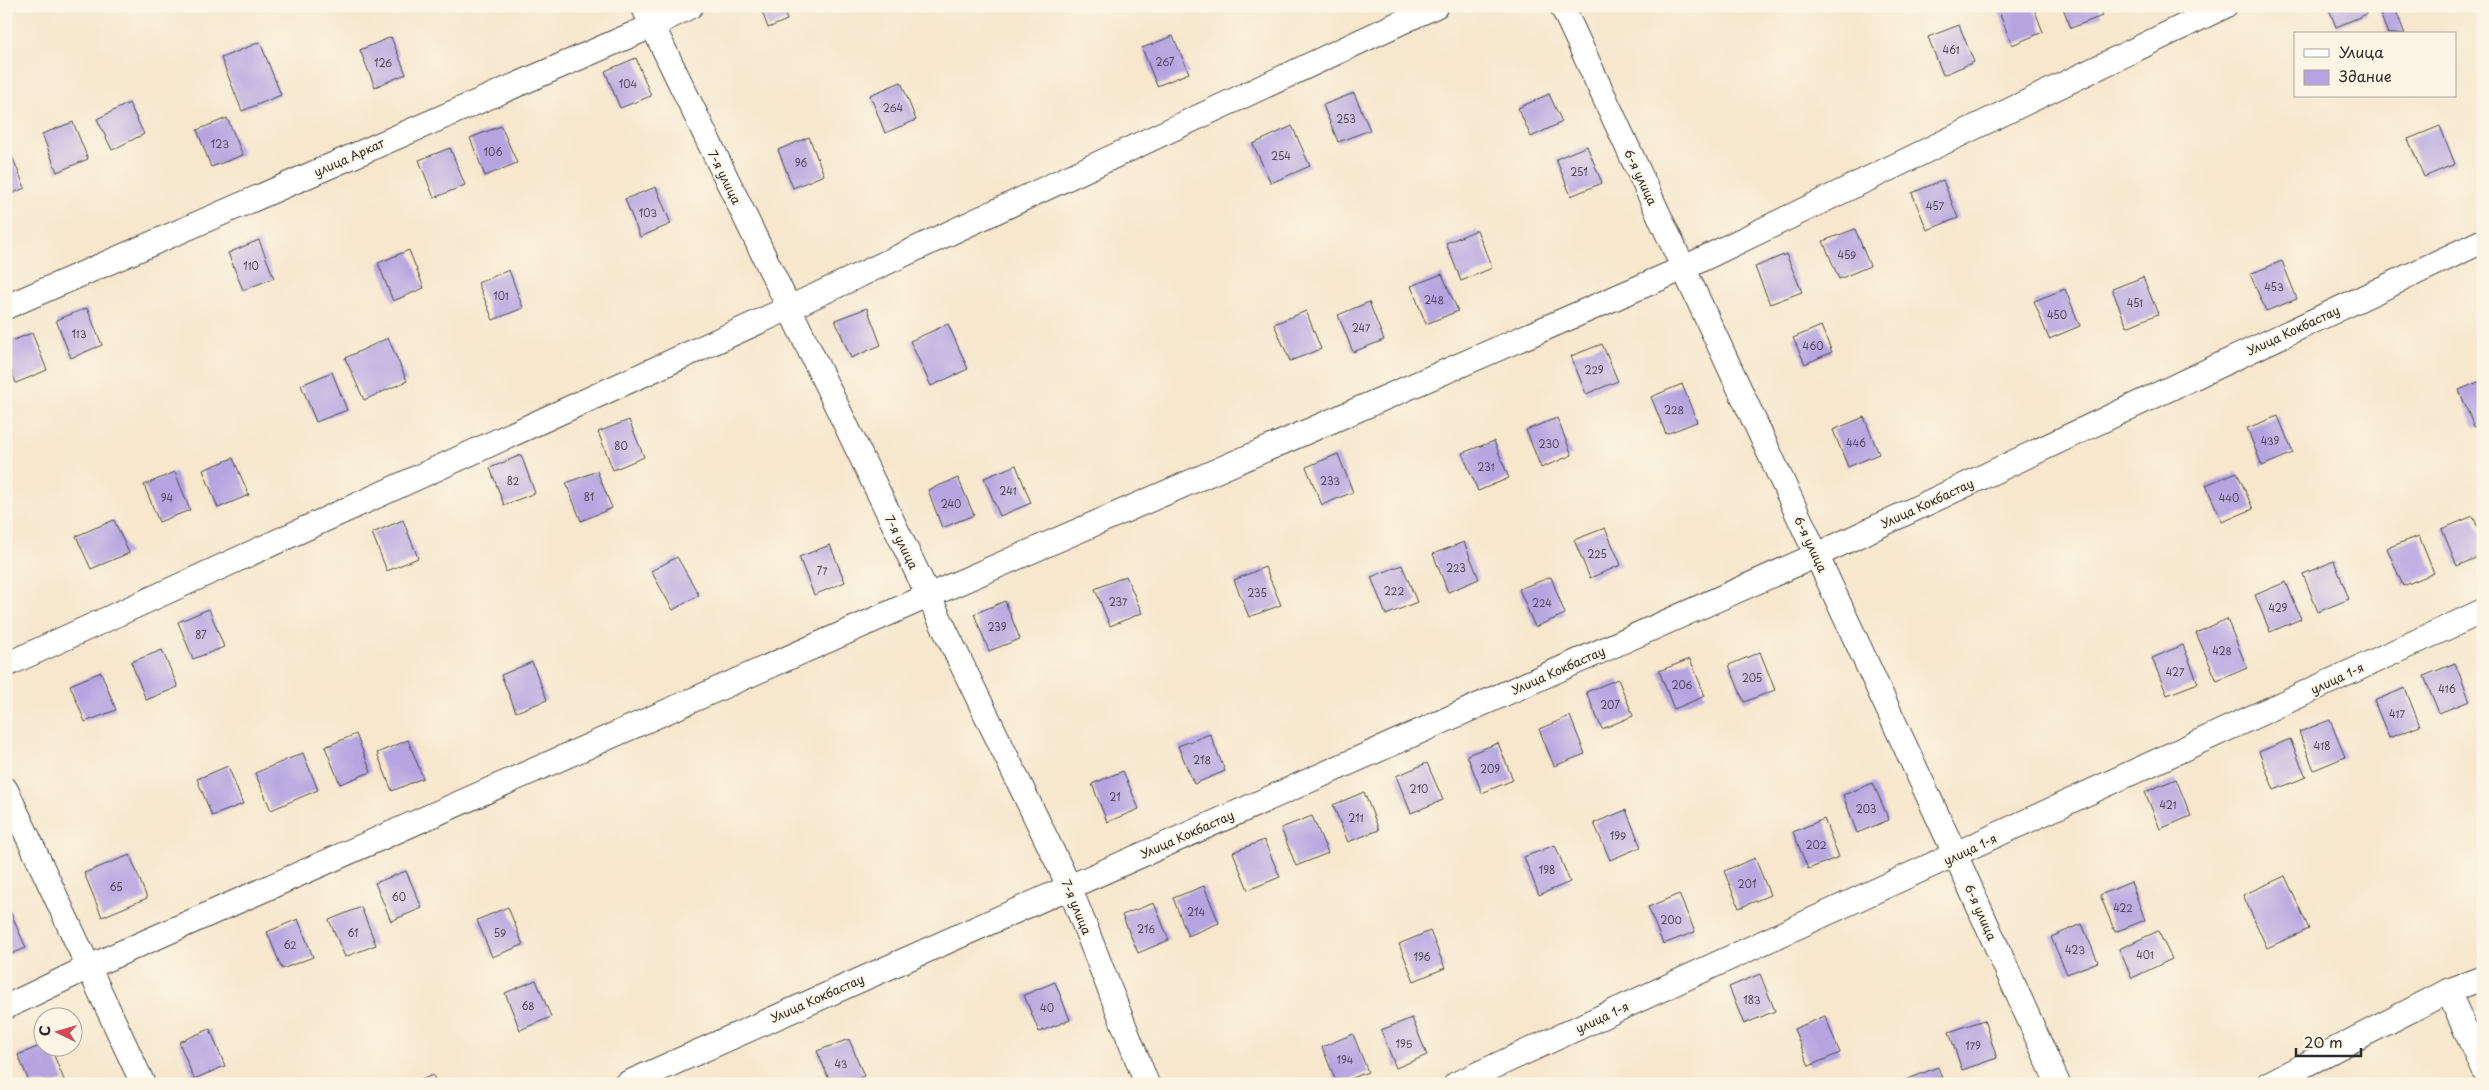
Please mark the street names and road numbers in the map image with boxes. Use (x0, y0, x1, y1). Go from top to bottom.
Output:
street label: улица Аркат (311, 133, 388, 181)
street label: 6-я улица (1620, 146, 1662, 208)
street label: 7-я улица (704, 147, 746, 207)
street label: Улица Кокбастау (2244, 301, 2343, 359)
street label: Улица Кокбастау (1878, 474, 1977, 532)
street label: 7-я улица (881, 512, 923, 572)
street label: 6-я улица (1790, 513, 1832, 575)
street label: Улица Кокбастау (1508, 641, 1608, 699)
street label: улица 1-я (2307, 658, 2367, 698)
street label: Улица Кокбастау (1137, 805, 1237, 863)
street label: улица 1-я (1940, 829, 2000, 869)
street label: 7-я улица (1058, 877, 1096, 938)
street label: 6-я улица (1961, 881, 2002, 944)
street label: Улица Кокбастау (767, 969, 867, 1027)
street label: улица 1-я (1572, 997, 1632, 1037)

